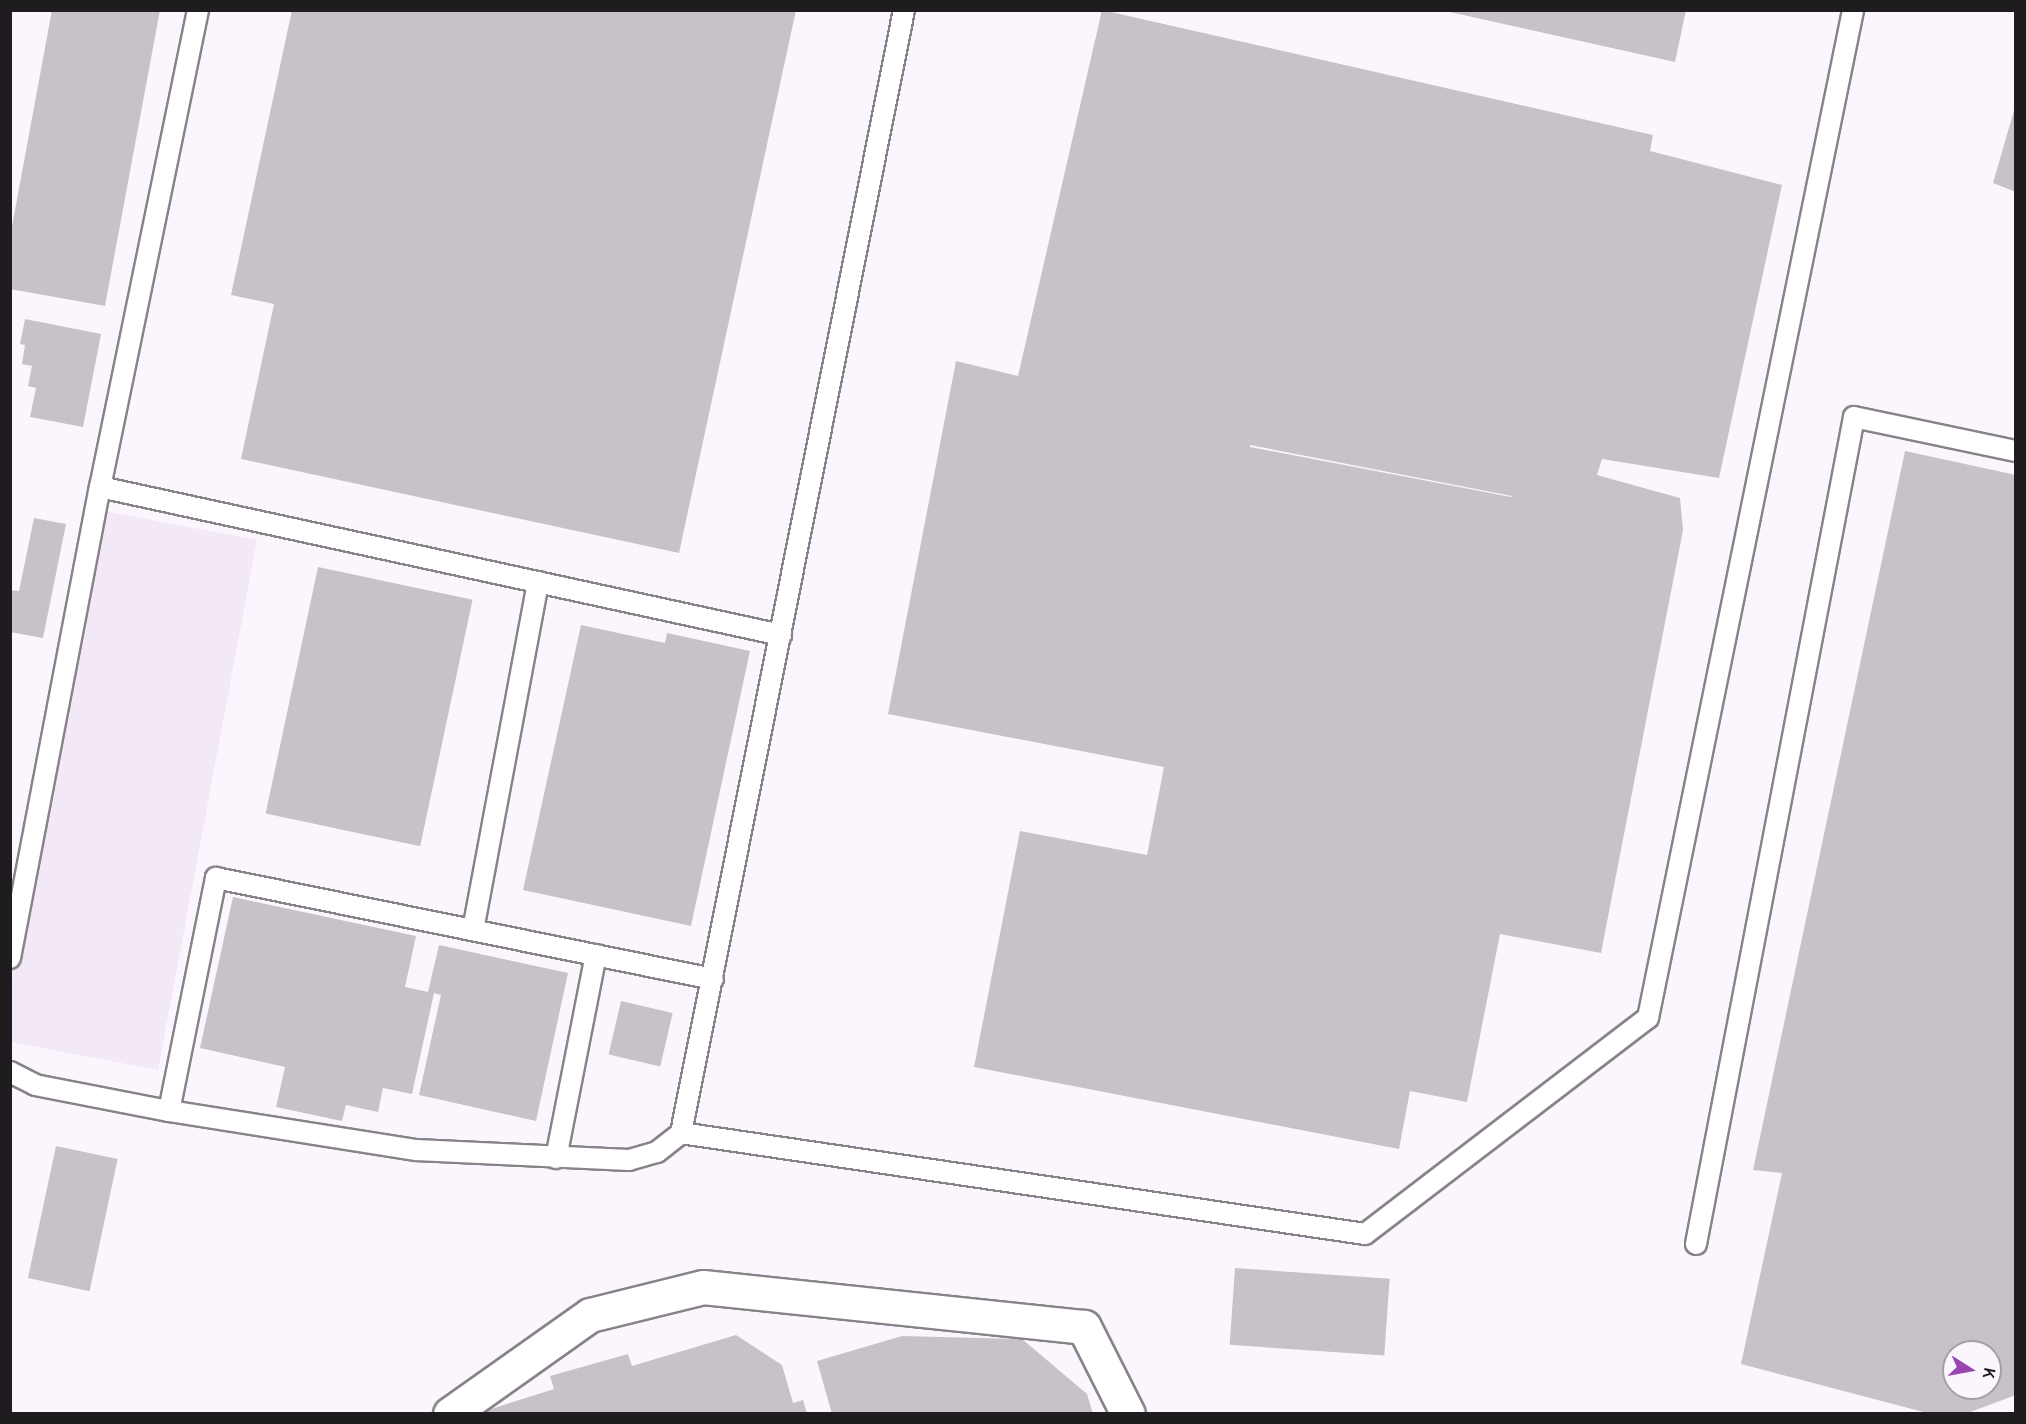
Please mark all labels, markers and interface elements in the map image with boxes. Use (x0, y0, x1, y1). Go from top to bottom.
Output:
north arrow (1942, 1340, 2002, 1400)
text: K (1977, 1366, 1999, 1381)

